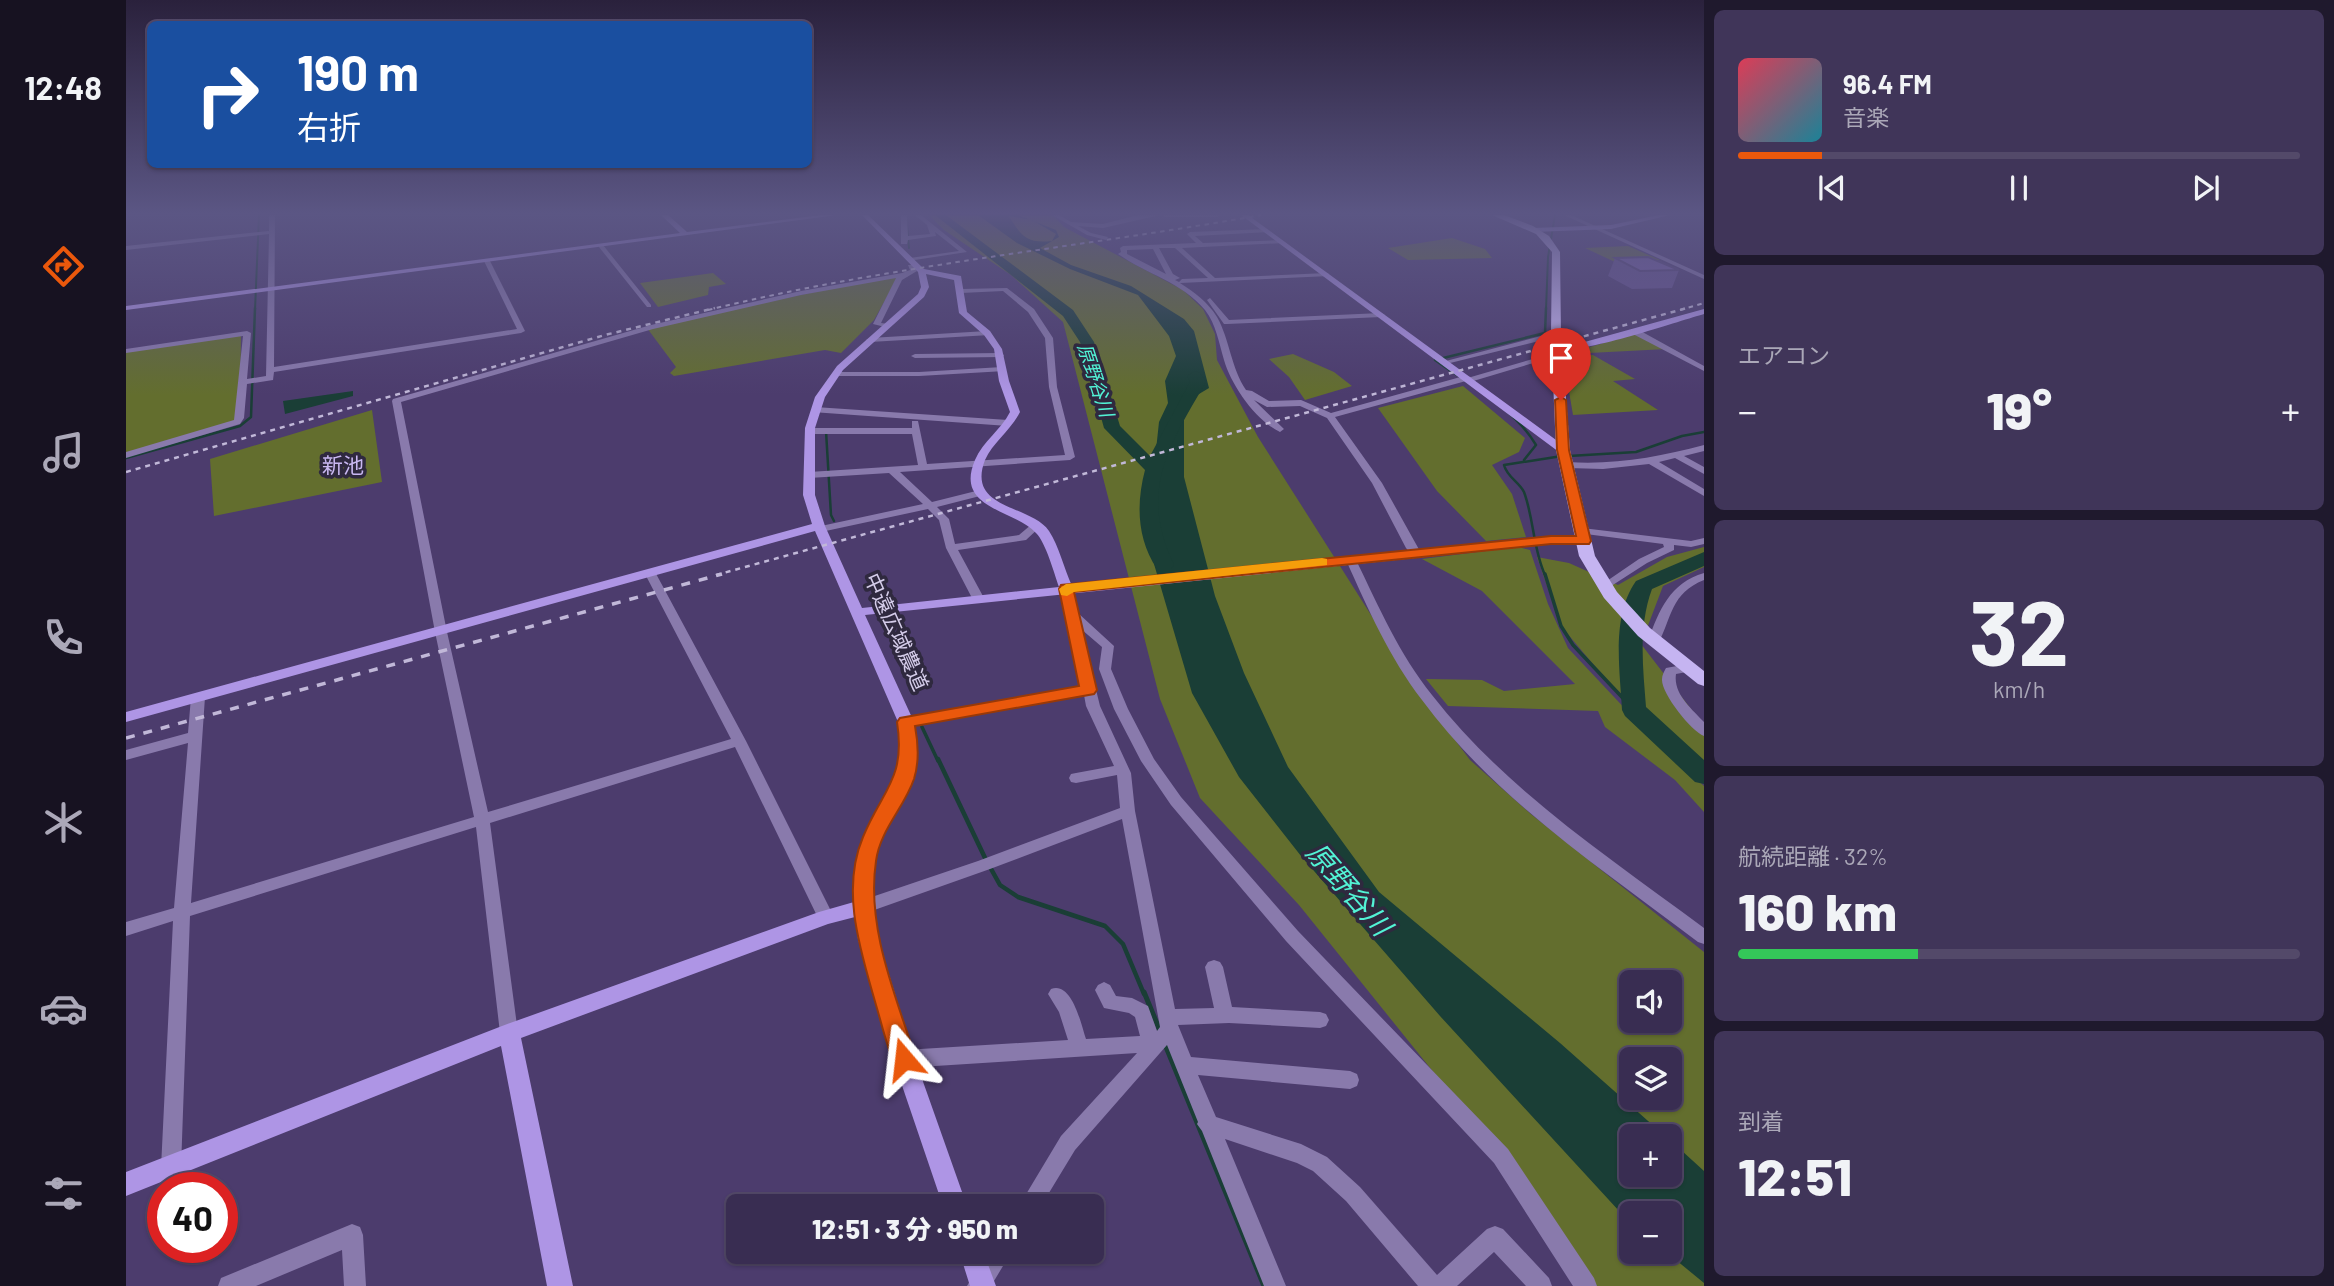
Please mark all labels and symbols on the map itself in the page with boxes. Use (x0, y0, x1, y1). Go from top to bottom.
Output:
pin (1531, 328, 1591, 400)
water label: 原野谷川 (1074, 340, 1120, 421)
district label: 新池 (322, 452, 364, 477)
street label: 中遠広域農道 (860, 569, 934, 694)
water label: 原野谷川 (1300, 835, 1401, 944)
position arrow (867, 1022, 941, 1096)
speed limit sign: 40 (147, 1172, 238, 1263)

